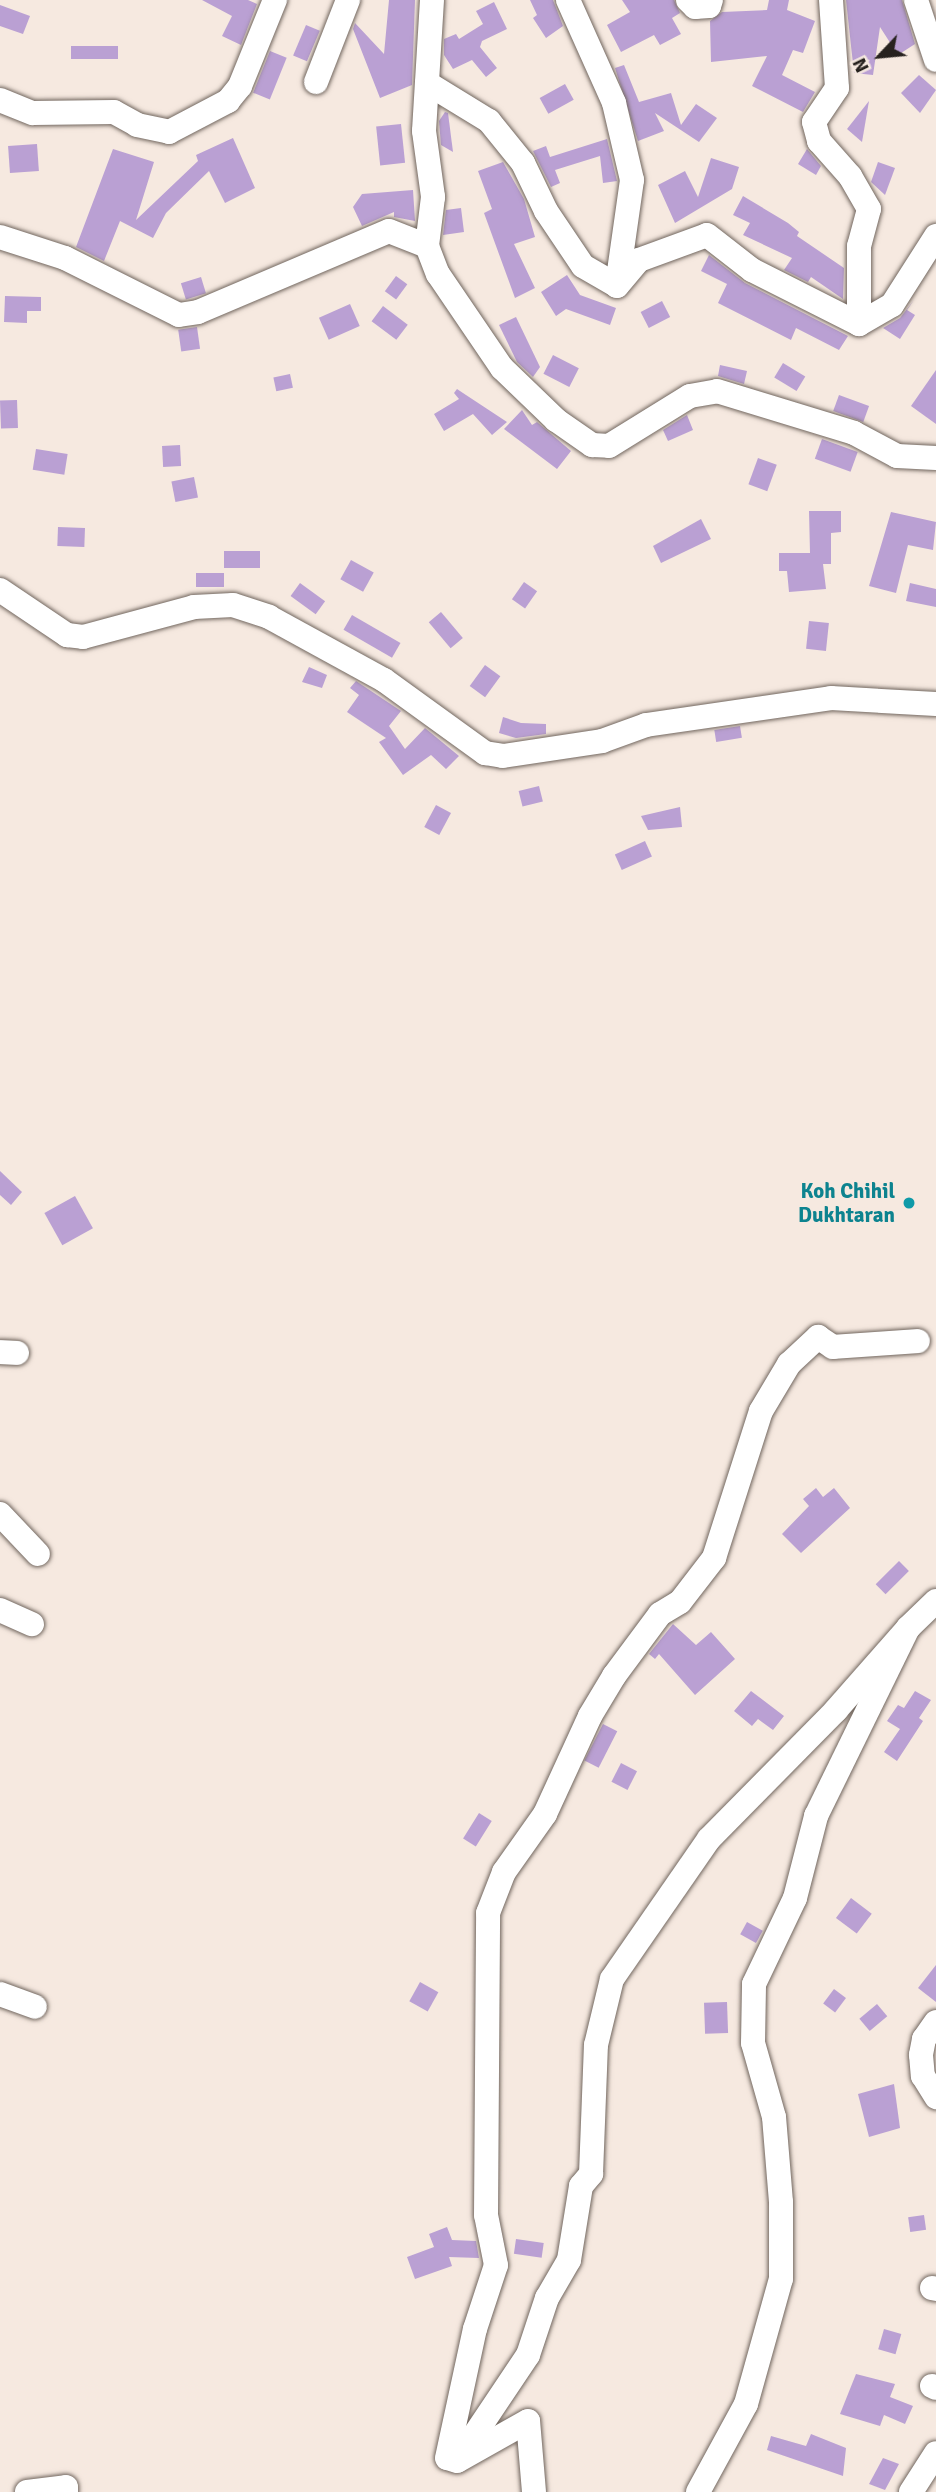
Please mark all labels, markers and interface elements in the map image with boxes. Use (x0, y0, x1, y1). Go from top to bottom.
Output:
north arrow (845, 21, 915, 91)
text: N (847, 54, 875, 76)
place label: Koh Chihil Dukhtaran (798, 1178, 895, 1228)
marker: Koh Chihil Dukhtaran (901, 1195, 917, 1211)

